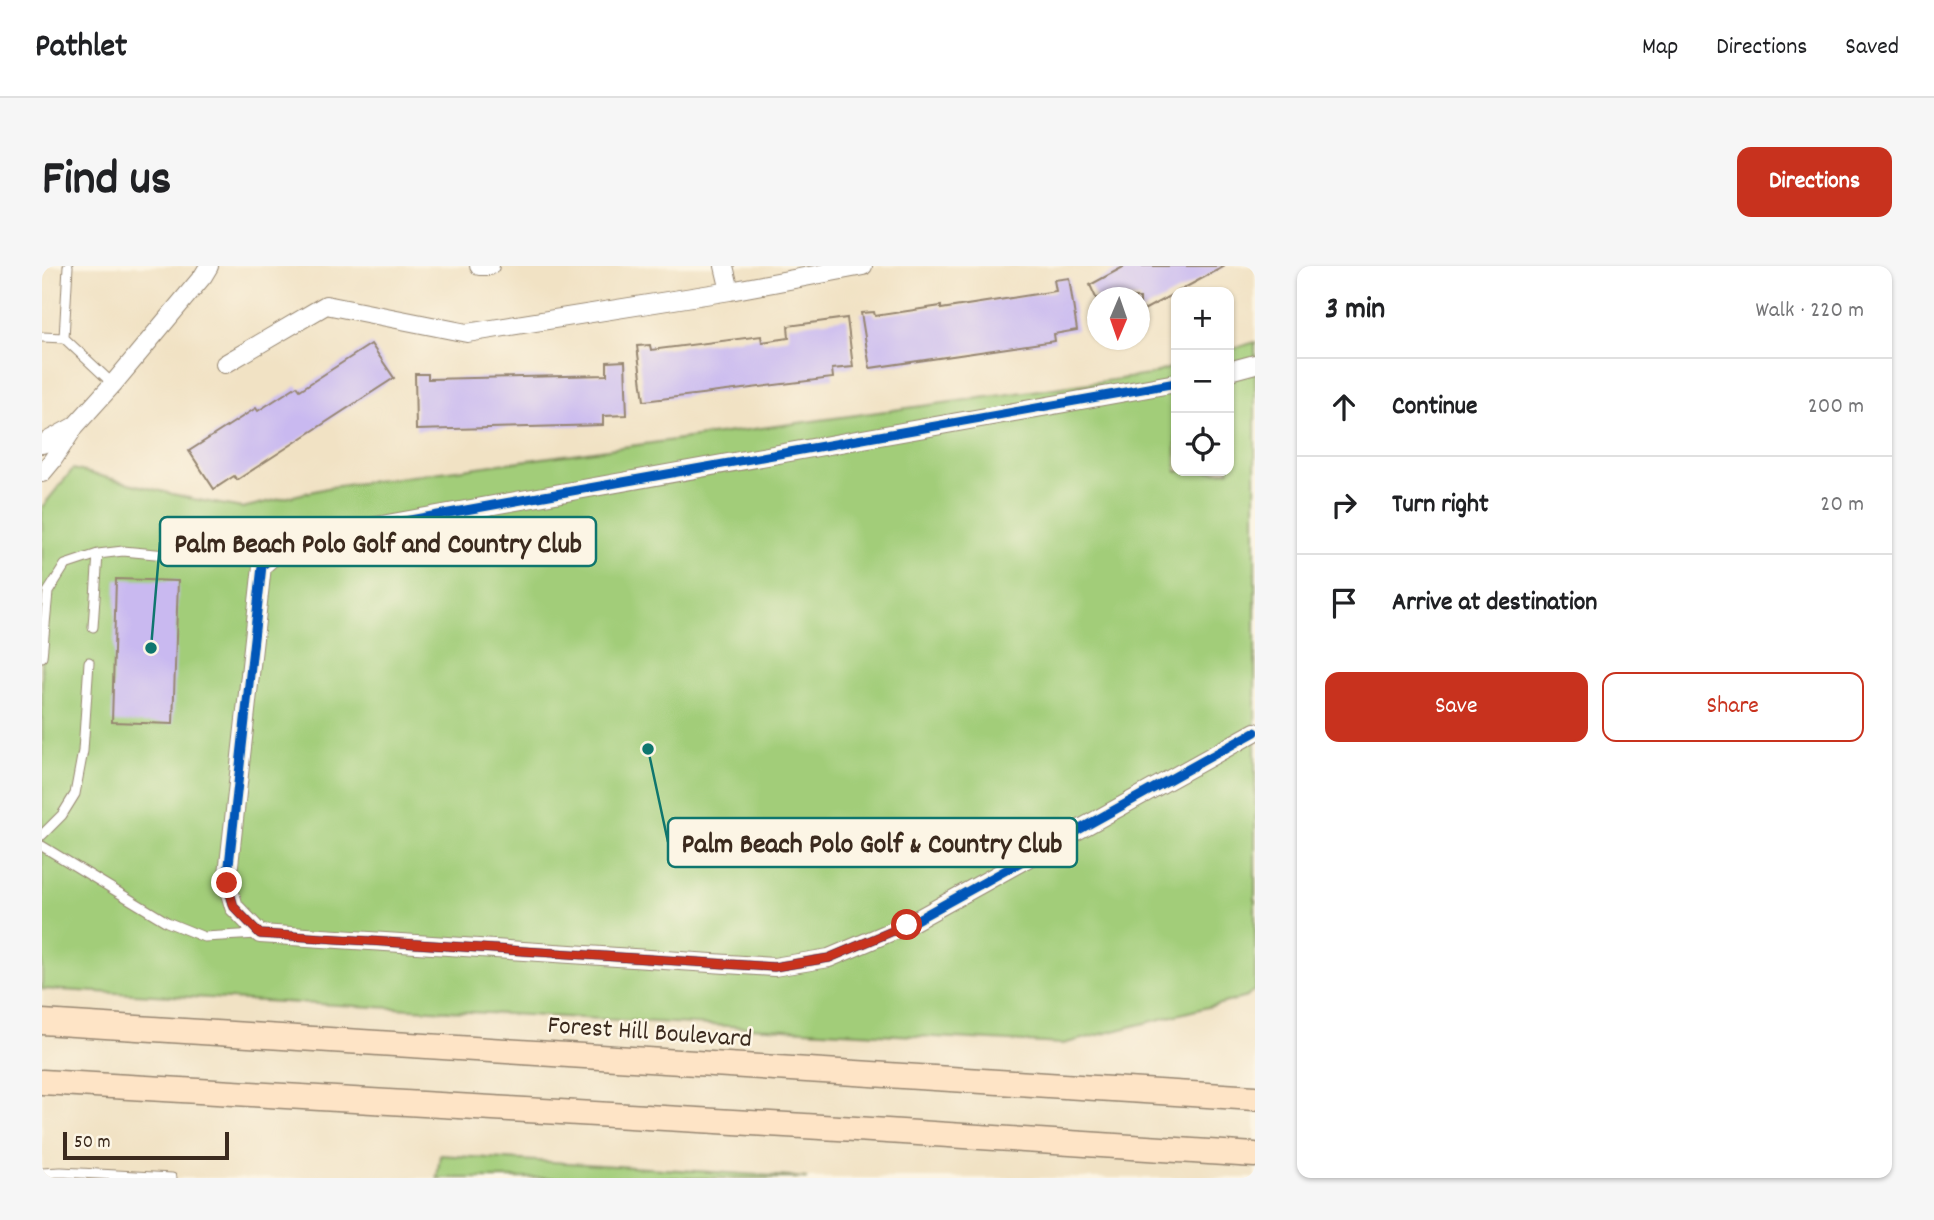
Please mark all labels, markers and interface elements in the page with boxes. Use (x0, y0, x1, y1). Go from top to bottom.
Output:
text: Pathlet (35, 25, 127, 72)
text: Map (1642, 31, 1678, 65)
text: Directions (1716, 31, 1807, 65)
text: Saved (1845, 31, 1899, 65)
text: Find us (42, 147, 171, 217)
button: Directions (1737, 147, 1892, 217)
north arrow (1087, 287, 1150, 350)
map controls (1171, 287, 1234, 476)
button: + (1171, 287, 1234, 350)
text: 3 min (1325, 290, 1385, 333)
text: Walk · 220 m (1756, 295, 1864, 328)
button: − (1171, 350, 1234, 413)
icon: ahead (1325, 388, 1363, 426)
text: Continue (1392, 389, 1477, 426)
text: 200 m (1808, 391, 1864, 424)
button: locate (1171, 413, 1234, 476)
icon: right (1325, 486, 1363, 524)
text: Turn right (1392, 487, 1489, 524)
text: 20 m (1820, 489, 1864, 522)
callout: Palm Beach Polo Golf and Country Club (160, 517, 596, 566)
text: Palm Beach Polo Golf and Country Club (174, 527, 582, 567)
icon: arrive (1325, 584, 1363, 622)
text: Arrive at destination (1392, 585, 1597, 622)
button: Save (1325, 672, 1588, 742)
button: Share (1602, 672, 1864, 742)
callout: Palm Beach Polo Golf & Country Club (668, 818, 1077, 867)
text: Palm Beach Polo Golf & Country Club (682, 827, 1062, 867)
route end (211, 867, 242, 898)
route start (891, 909, 922, 940)
street label: Forest Hill Boulevard (546, 1008, 753, 1059)
scale bar (63, 1129, 229, 1161)
text: 50 m (74, 1130, 111, 1157)

